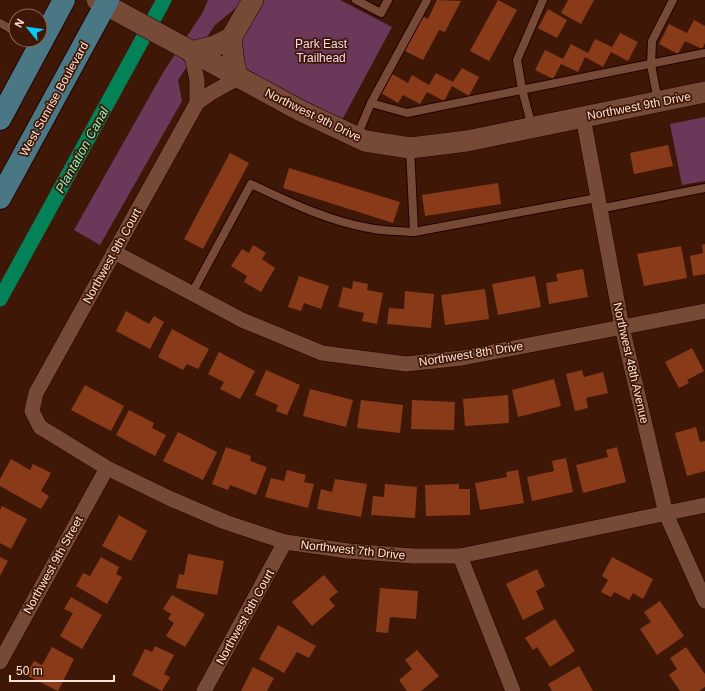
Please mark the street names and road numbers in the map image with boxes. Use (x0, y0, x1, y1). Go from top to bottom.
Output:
street label: West Sunrise Boulevard (17, 39, 91, 159)
street label: Northwest 9th Drive (263, 86, 364, 145)
street label: Northwest 9th Drive (586, 89, 692, 123)
street label: Northwest 9th Court (80, 205, 144, 306)
street label: Northwest 48th Avenue (610, 301, 652, 425)
street label: Northwest 8th Drive (418, 339, 524, 369)
street label: Northwest 9th Street (20, 513, 86, 616)
street label: Northwest 7th Drive (300, 538, 406, 563)
street label: Northwest 8th Court (213, 566, 277, 667)

